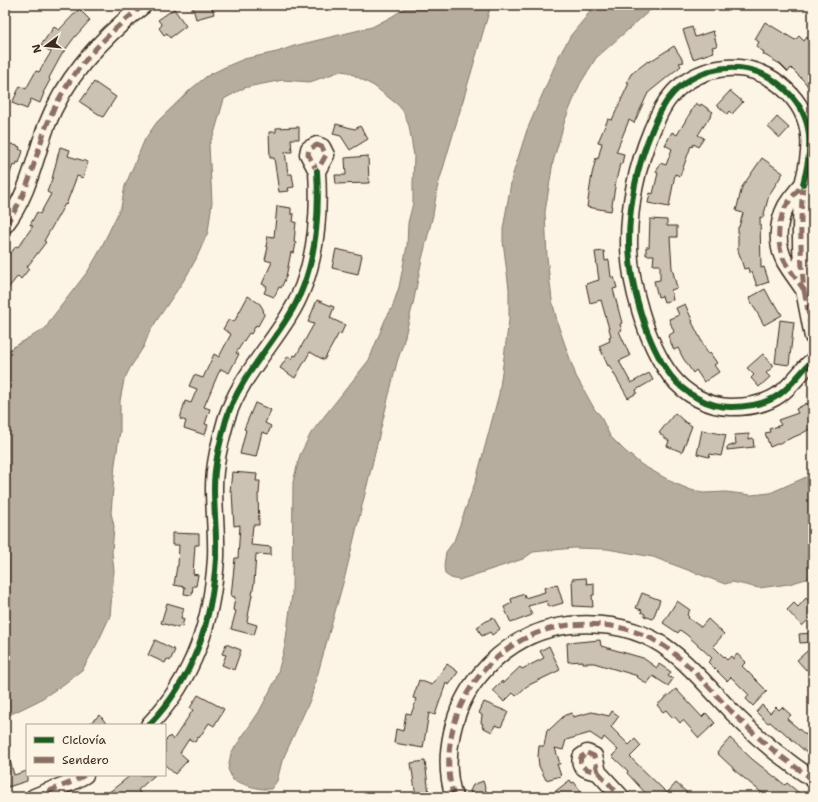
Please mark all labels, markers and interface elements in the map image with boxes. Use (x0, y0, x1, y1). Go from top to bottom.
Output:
north arrow (26, 26, 66, 66)
text: N (28, 42, 45, 55)
legend (26, 724, 166, 776)
text: Ciclovía (62, 732, 106, 748)
text: Sendero (62, 752, 109, 768)

